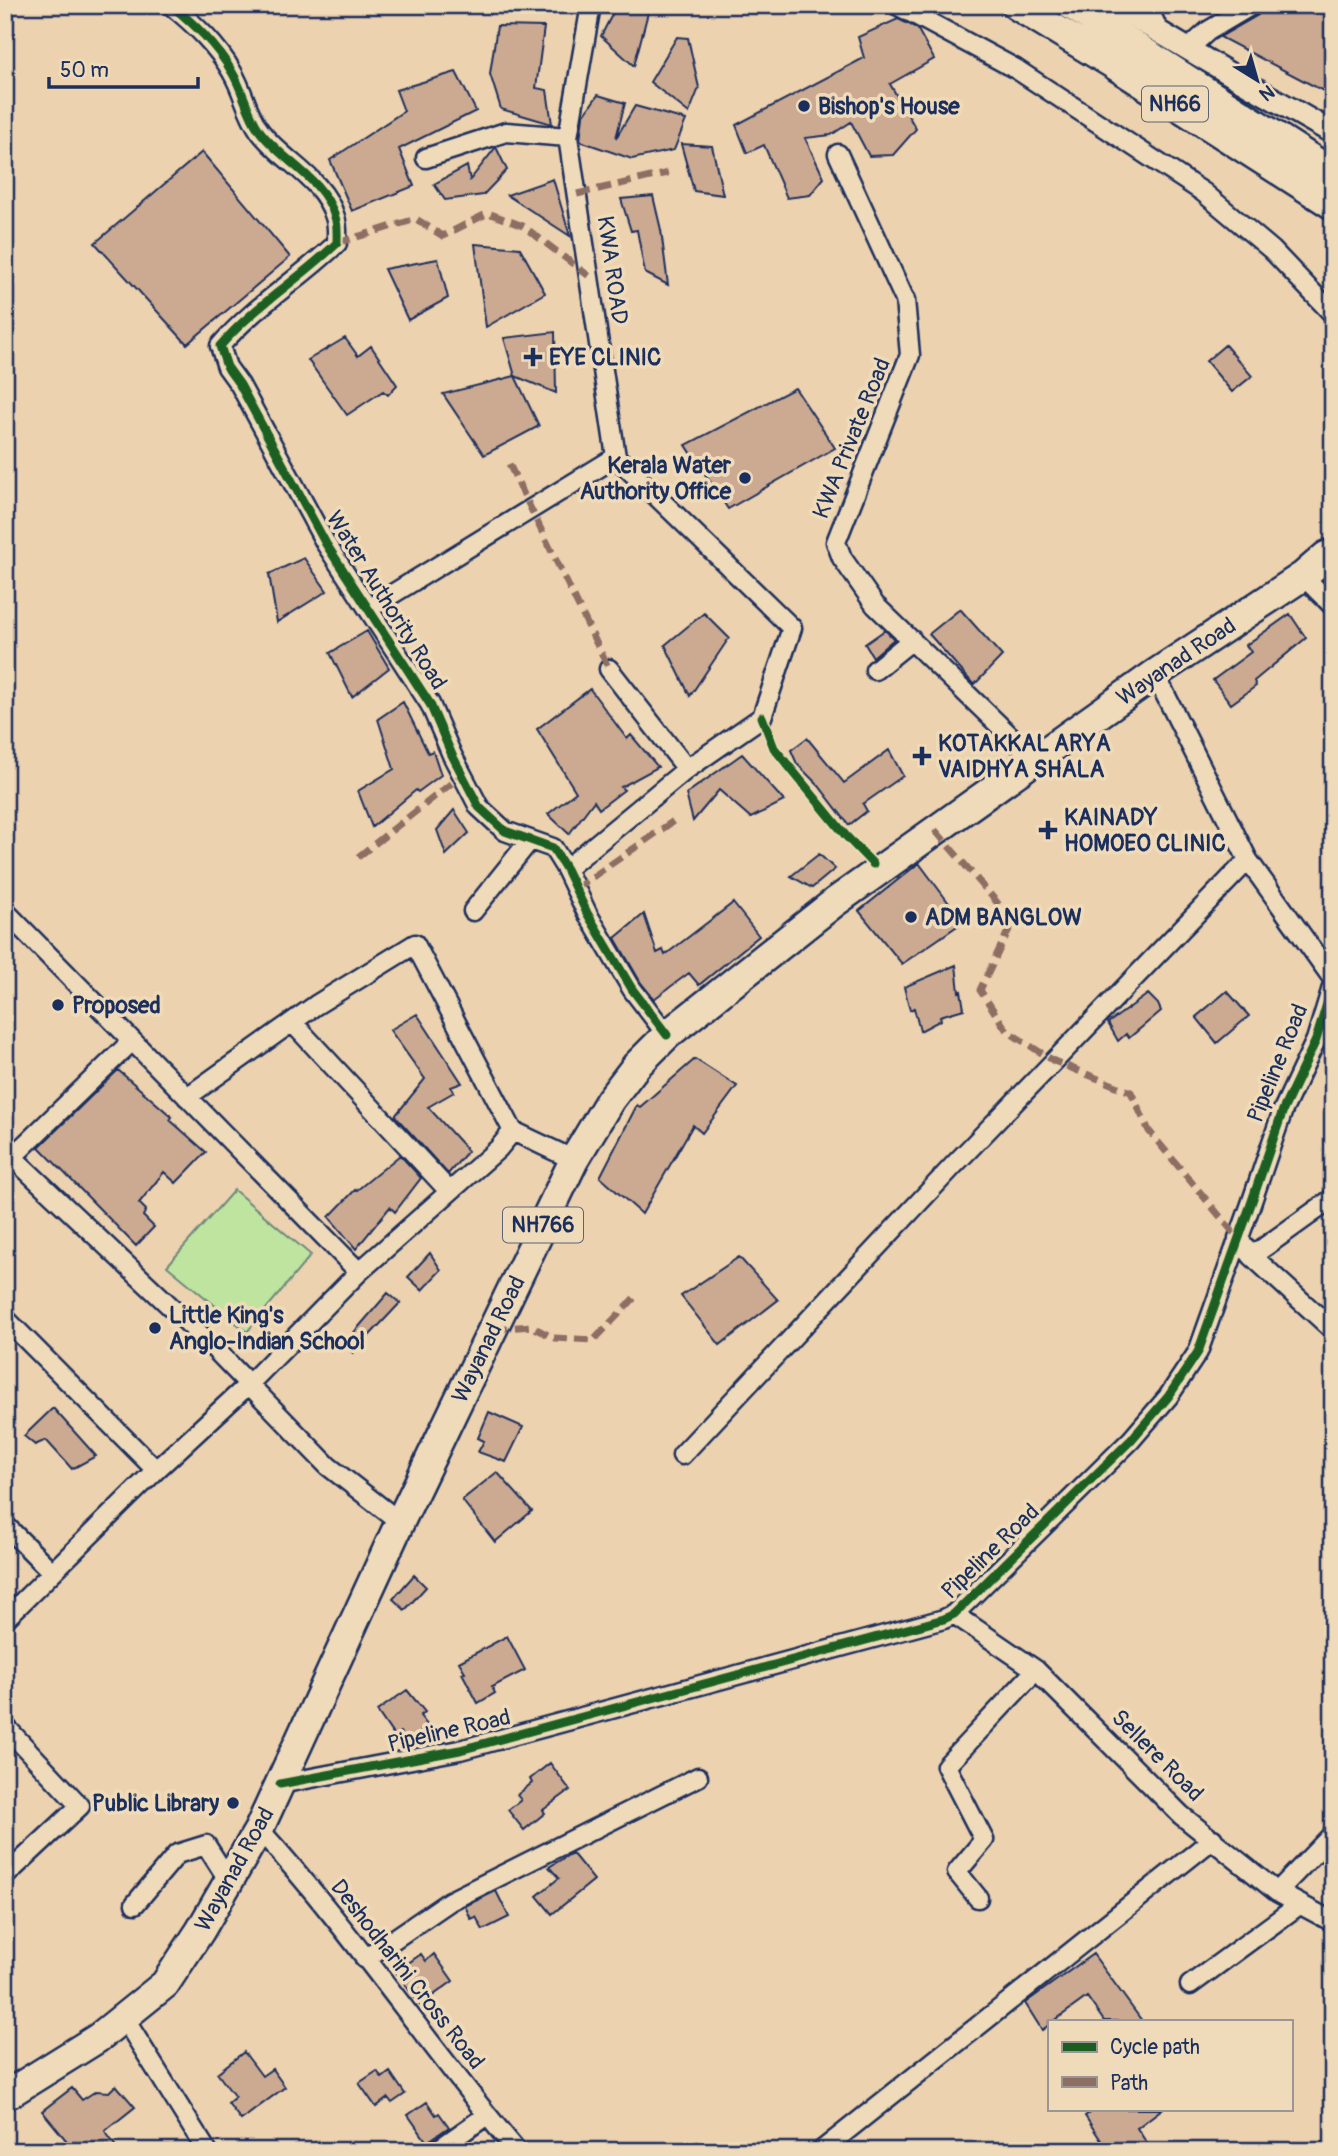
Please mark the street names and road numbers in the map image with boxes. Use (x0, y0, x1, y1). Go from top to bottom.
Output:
road number: NH66 (1142, 86, 1208, 122)
street label: KWA ROAD (591, 214, 634, 326)
street label: KWA Private Road (806, 354, 897, 523)
street label: Water Authority Road (320, 505, 453, 695)
street label: Wayanad Road (1111, 611, 1242, 712)
street label: Pipeline Road (1241, 1000, 1314, 1127)
road number: NH766 (503, 1208, 583, 1242)
street label: Wayanad Road (445, 1271, 532, 1407)
street label: Pipeline Road (935, 1497, 1045, 1605)
street label: Pipeline Road (385, 1702, 513, 1759)
street label: Sellere Road (1105, 1703, 1210, 1808)
street label: Wayanad Road (188, 1802, 281, 1937)
street label: Deshodharini Cross Road (324, 1873, 491, 2075)

